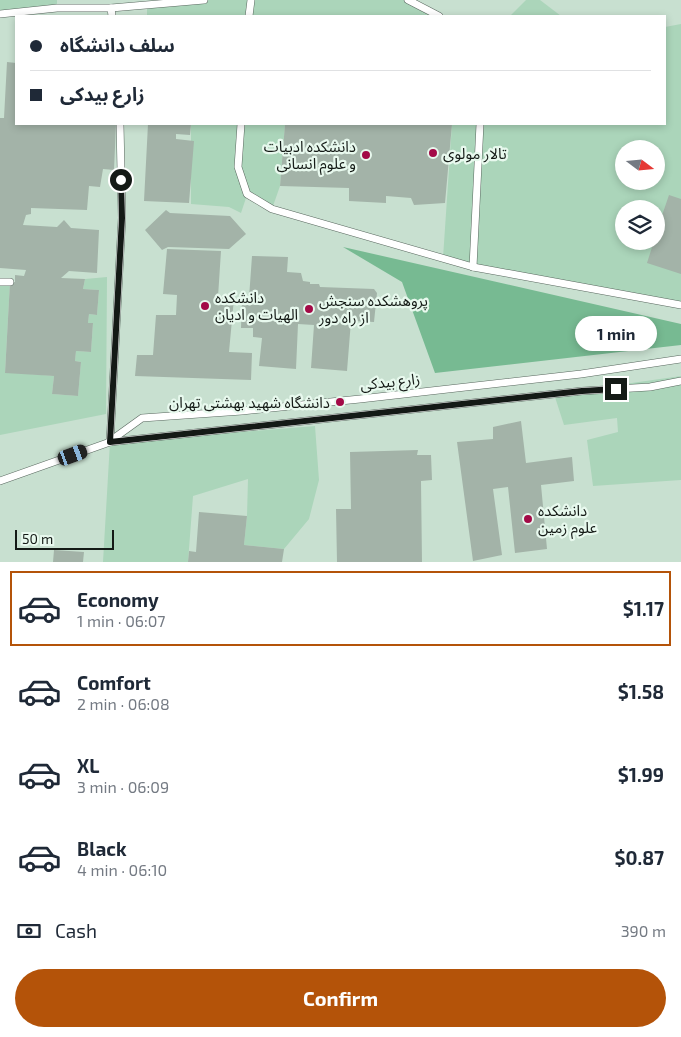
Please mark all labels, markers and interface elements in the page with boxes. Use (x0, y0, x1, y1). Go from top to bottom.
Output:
text: سلف دانشگاه (60, 33, 175, 56)
text: زارع بیدکی (60, 82, 145, 105)
place label: دانشکده ادبیات و علوم انسانی (264, 137, 356, 175)
north arrow (615, 140, 665, 190)
map controls (615, 140, 665, 250)
place label: تالار مولوی (443, 144, 507, 163)
marker: تالار مولوی (427, 147, 439, 159)
marker: دانشکده ادبیات و علوم انسانی (360, 149, 372, 161)
route start (110, 169, 132, 191)
button: layers (615, 200, 665, 250)
place label: دانشکده الهیات و ادیان (215, 288, 298, 324)
place label: پروهشکده سنجش از راه دور (318, 291, 428, 327)
marker: دانشکده الهیات و ادیان (199, 300, 211, 312)
marker: پروهشکده سنجش از راه دور (303, 303, 315, 315)
callout: 1 min (575, 316, 657, 352)
text: 1 min (597, 324, 635, 343)
street label: زارع بیدکی (359, 369, 421, 397)
route end (605, 378, 627, 400)
place label: دانشگاه شهید بهشتی تهران (169, 393, 330, 412)
marker: دانشگاه شهید بهشتی تهران (334, 396, 346, 408)
car (56, 443, 89, 467)
place label: دانشکده علوم زمین (538, 501, 598, 539)
marker: دانشکده علوم زمین (522, 513, 534, 525)
scale bar (15, 527, 114, 550)
text: 50 m (22, 530, 53, 547)
icon: car (17, 586, 62, 631)
text: Economy (77, 588, 159, 611)
text: $1.17 (623, 597, 664, 620)
text: 1 min · 06:07 (77, 611, 166, 630)
icon: car (17, 669, 62, 714)
text: Comfort (77, 671, 151, 694)
text: $1.58 (618, 680, 664, 703)
text: 2 min · 06:08 (77, 694, 170, 713)
icon: car (17, 752, 62, 797)
text: XL (77, 754, 99, 777)
text: $1.99 (618, 763, 664, 786)
text: 3 min · 06:09 (77, 777, 169, 796)
icon: car (17, 835, 62, 880)
text: Black (77, 837, 127, 860)
text: $0.87 (614, 846, 664, 869)
text: 4 min · 06:10 (77, 860, 167, 879)
icon: cash (15, 917, 43, 945)
text: Cash (55, 919, 97, 942)
text: 390 m (621, 921, 666, 940)
button: Confirm (15, 969, 666, 1027)

